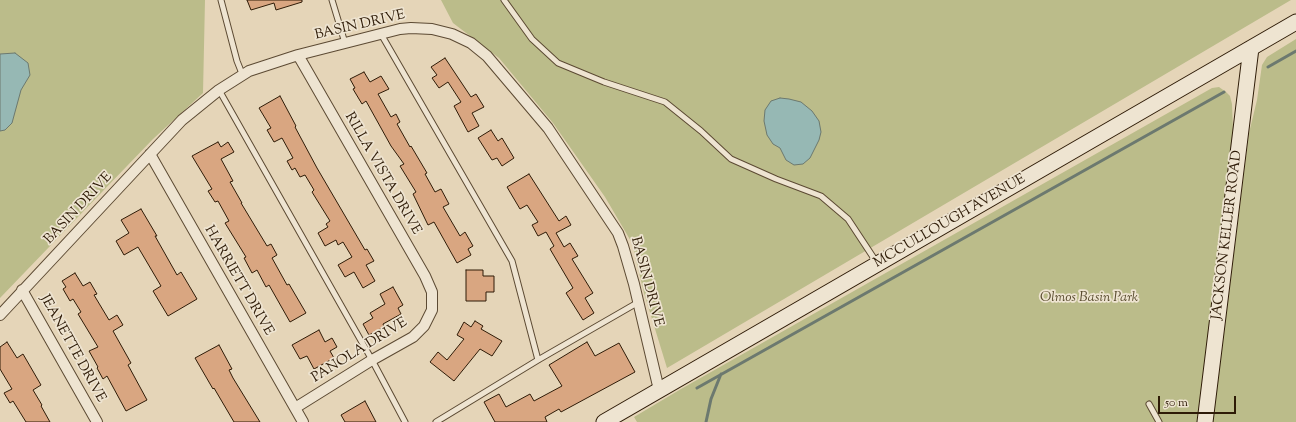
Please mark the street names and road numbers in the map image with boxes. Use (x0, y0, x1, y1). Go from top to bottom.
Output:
street label: BASIN DRIVE (313, 7, 407, 45)
street label: RILLA VISTA DRIVE (340, 110, 424, 238)
street label: JACKSON KELLER ROAD (1209, 149, 1247, 321)
street label: BASIN DRIVE (41, 170, 117, 248)
street label: MCCULLOUGH AVENUE (871, 172, 1029, 272)
street label: HARRIETT DRIVE (200, 223, 276, 339)
street label: BASIN DRIVE (626, 235, 666, 329)
street label: JEANETTE DRIVE (36, 292, 108, 406)
street label: PANOLA DRIVE (309, 315, 411, 387)

